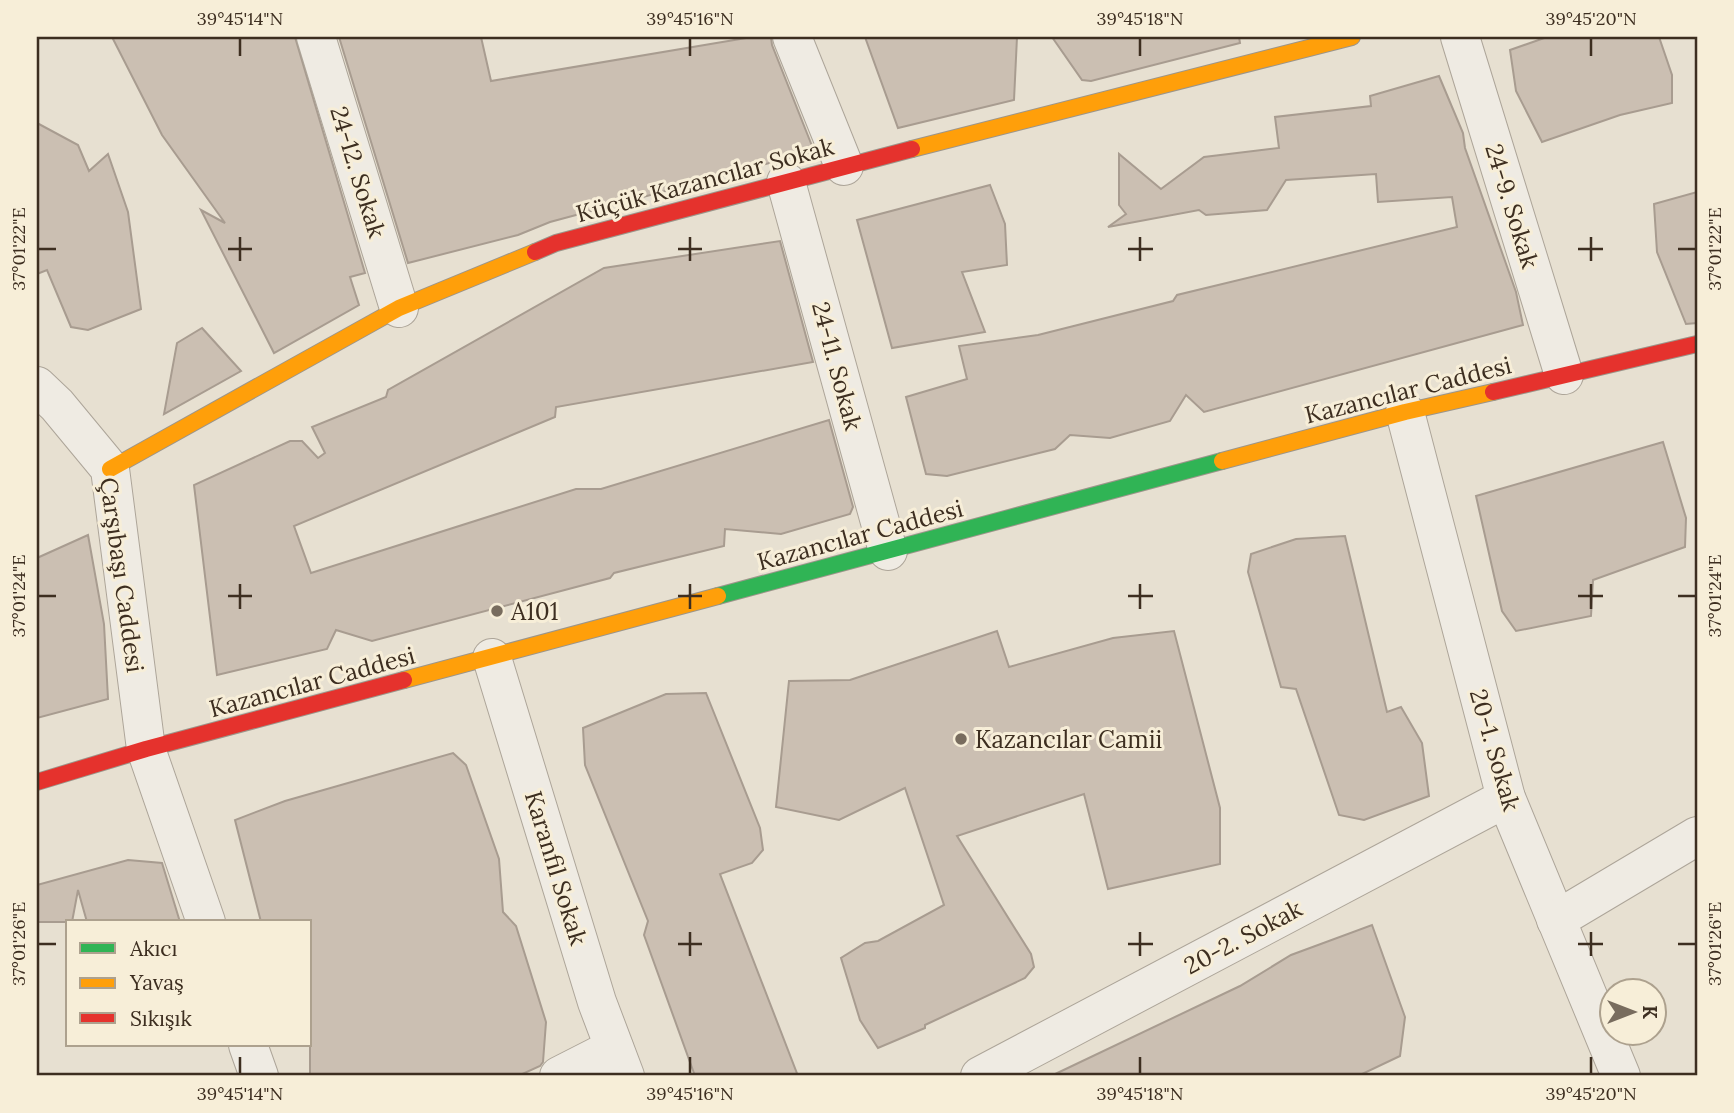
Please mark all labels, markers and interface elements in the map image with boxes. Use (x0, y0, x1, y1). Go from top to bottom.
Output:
text: 39°45'14"N (197, 7, 283, 30)
text: 39°45'16"N (646, 7, 734, 30)
text: 39°45'18"N (1096, 7, 1184, 30)
text: 39°45'20"N (1545, 7, 1637, 30)
street label: 24-12. Sokak (323, 102, 393, 242)
street label: Küçük Kazancılar Sokak (573, 131, 837, 229)
street label: 24-9. Sokak (1478, 140, 1546, 272)
text: 37°01'22"E (7, 207, 30, 291)
text: 37°01'22"E (1703, 207, 1726, 291)
street label: 24-11. Sokak (805, 298, 869, 434)
street label: Kazancılar Caddesi (1301, 349, 1515, 431)
street label: Çarşıbaşı Caddesi (93, 475, 151, 675)
street label: Kazancılar Caddesi (754, 493, 966, 577)
text: 37°01'24"E (7, 555, 30, 637)
text: 37°01'24"E (1703, 555, 1726, 637)
place label: A101 (510, 596, 558, 627)
marker: A101 (489, 603, 505, 619)
street label: Kazancılar Caddesi (206, 640, 418, 724)
street label: 20-1. Sokak (1463, 685, 1527, 815)
place label: Kazancılar Camii (975, 724, 1162, 755)
marker: Kazancılar Camii (953, 731, 969, 747)
street label: Karanfil Sokak (518, 787, 594, 949)
street label: 20-2. Sokak (1178, 893, 1308, 981)
text: 37°01'26"E (7, 902, 30, 986)
text: 37°01'26"E (1703, 902, 1726, 986)
legend (66, 920, 312, 1046)
text: Akıcı (129, 935, 177, 962)
text: Yavaş (129, 969, 184, 996)
north arrow (1598, 976, 1668, 1046)
text: Sıkışık (130, 1005, 192, 1032)
text: K (1638, 1005, 1662, 1019)
text: 39°45'14"N (197, 1082, 283, 1105)
text: 39°45'16"N (646, 1082, 734, 1105)
text: 39°45'18"N (1096, 1082, 1184, 1105)
text: 39°45'20"N (1545, 1082, 1637, 1105)

